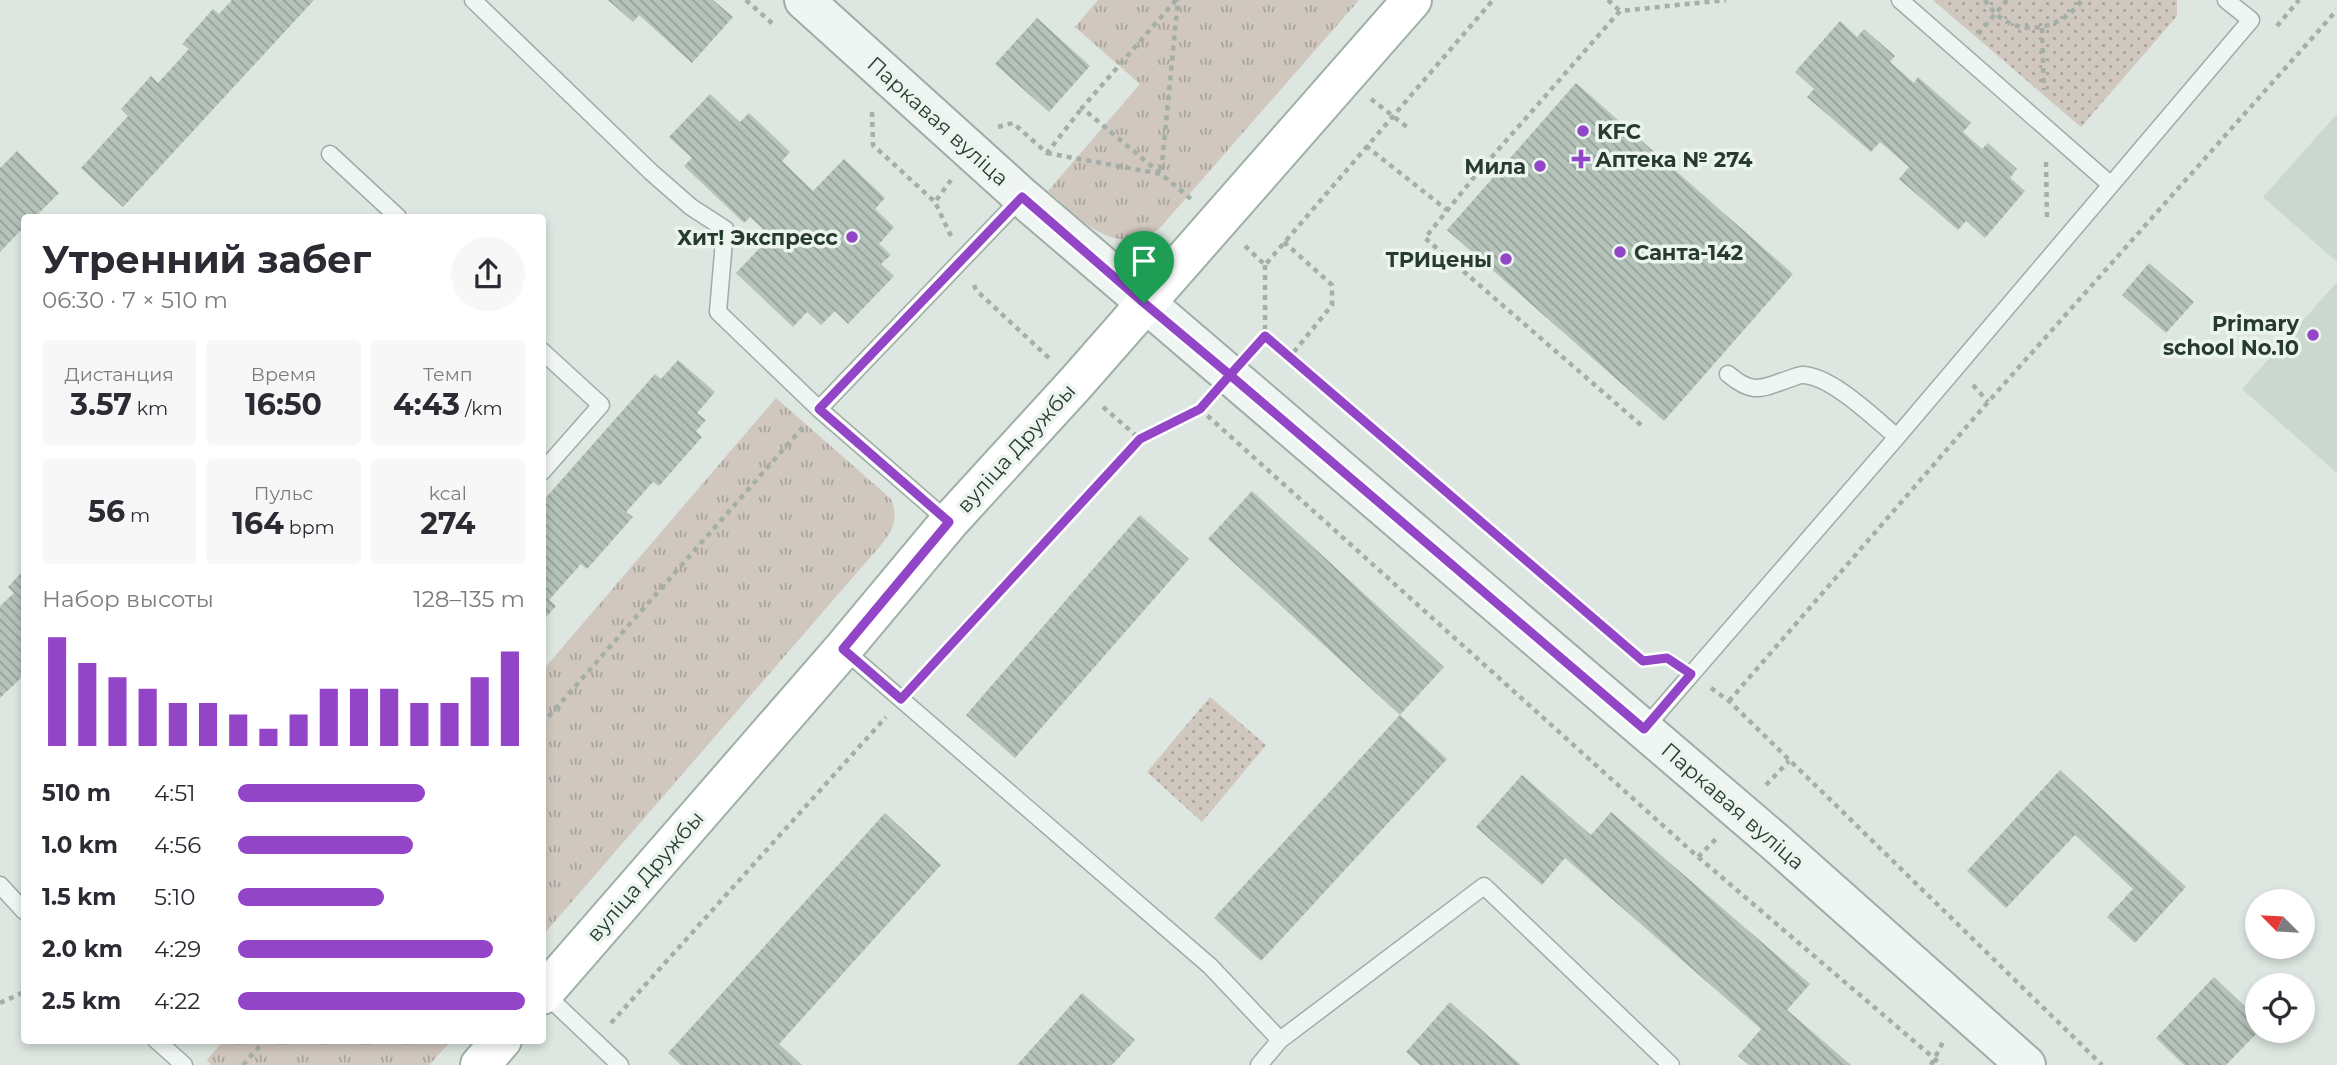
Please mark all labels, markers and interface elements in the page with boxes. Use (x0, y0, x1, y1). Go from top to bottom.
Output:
street label: Паркавая вуліца (862, 51, 1014, 191)
place label: KFC (1597, 119, 1641, 144)
marker: KFC (1575, 123, 1591, 139)
place label: Аптека № 274 (1595, 147, 1753, 172)
marker: Аптека № 274 (1573, 151, 1589, 167)
place label: Мила (1464, 154, 1526, 179)
marker: Мила (1532, 158, 1548, 174)
place label: Хит! Экспресс (677, 225, 839, 250)
marker: Хит! Экспресс (844, 229, 860, 245)
pin (1114, 231, 1174, 303)
text: Утренний забег (42, 236, 371, 283)
button: share (451, 237, 525, 311)
place label: Санта-142 (1634, 240, 1743, 265)
icon: arrive (1125, 242, 1163, 280)
marker: Санта-142 (1612, 244, 1628, 260)
place label: ТРИцены (1385, 247, 1492, 272)
marker: ТРИцены (1498, 251, 1514, 267)
text: 06:30 · 7 × 510 m (42, 286, 228, 314)
place label: Primary school No.10 (2163, 311, 2299, 360)
marker: Primary school No.10 (2305, 327, 2321, 343)
text: Дистанция (65, 363, 174, 386)
text: Время (251, 363, 316, 386)
text: Темп (423, 363, 473, 386)
street label: вуліца Дружбы (952, 378, 1080, 518)
text: 3.57 (70, 386, 132, 423)
text: 16:50 (245, 386, 322, 423)
text: 4:43 (393, 386, 460, 423)
text: km (132, 397, 168, 420)
text: /km (460, 397, 503, 420)
text: Пульс (254, 482, 313, 505)
text: kcal (429, 482, 467, 505)
text: 56 (88, 493, 125, 530)
text: m (125, 504, 150, 527)
text: 164 (232, 505, 284, 542)
text: 274 (420, 505, 475, 542)
text: bpm (284, 516, 335, 539)
text: Набор высоты (42, 585, 214, 613)
text: 128–135 m (413, 585, 525, 613)
street label: Паркавая вуліца (1656, 737, 1810, 875)
text: 510 m (42, 779, 111, 807)
text: 4:51 (154, 779, 196, 807)
street label: вуліца Дружбы (582, 806, 708, 946)
text: 1.0 km (42, 831, 118, 859)
text: 4:56 (154, 831, 201, 859)
text: 1.5 km (42, 883, 116, 911)
text: 5:10 (154, 883, 195, 911)
north arrow (2245, 889, 2315, 959)
map controls (2245, 889, 2315, 1043)
text: 2.0 km (42, 935, 123, 963)
text: 4:29 (154, 935, 201, 963)
button: locate (2245, 973, 2315, 1043)
text: 2.5 km (42, 987, 121, 1015)
text: 4:22 (154, 987, 200, 1015)

